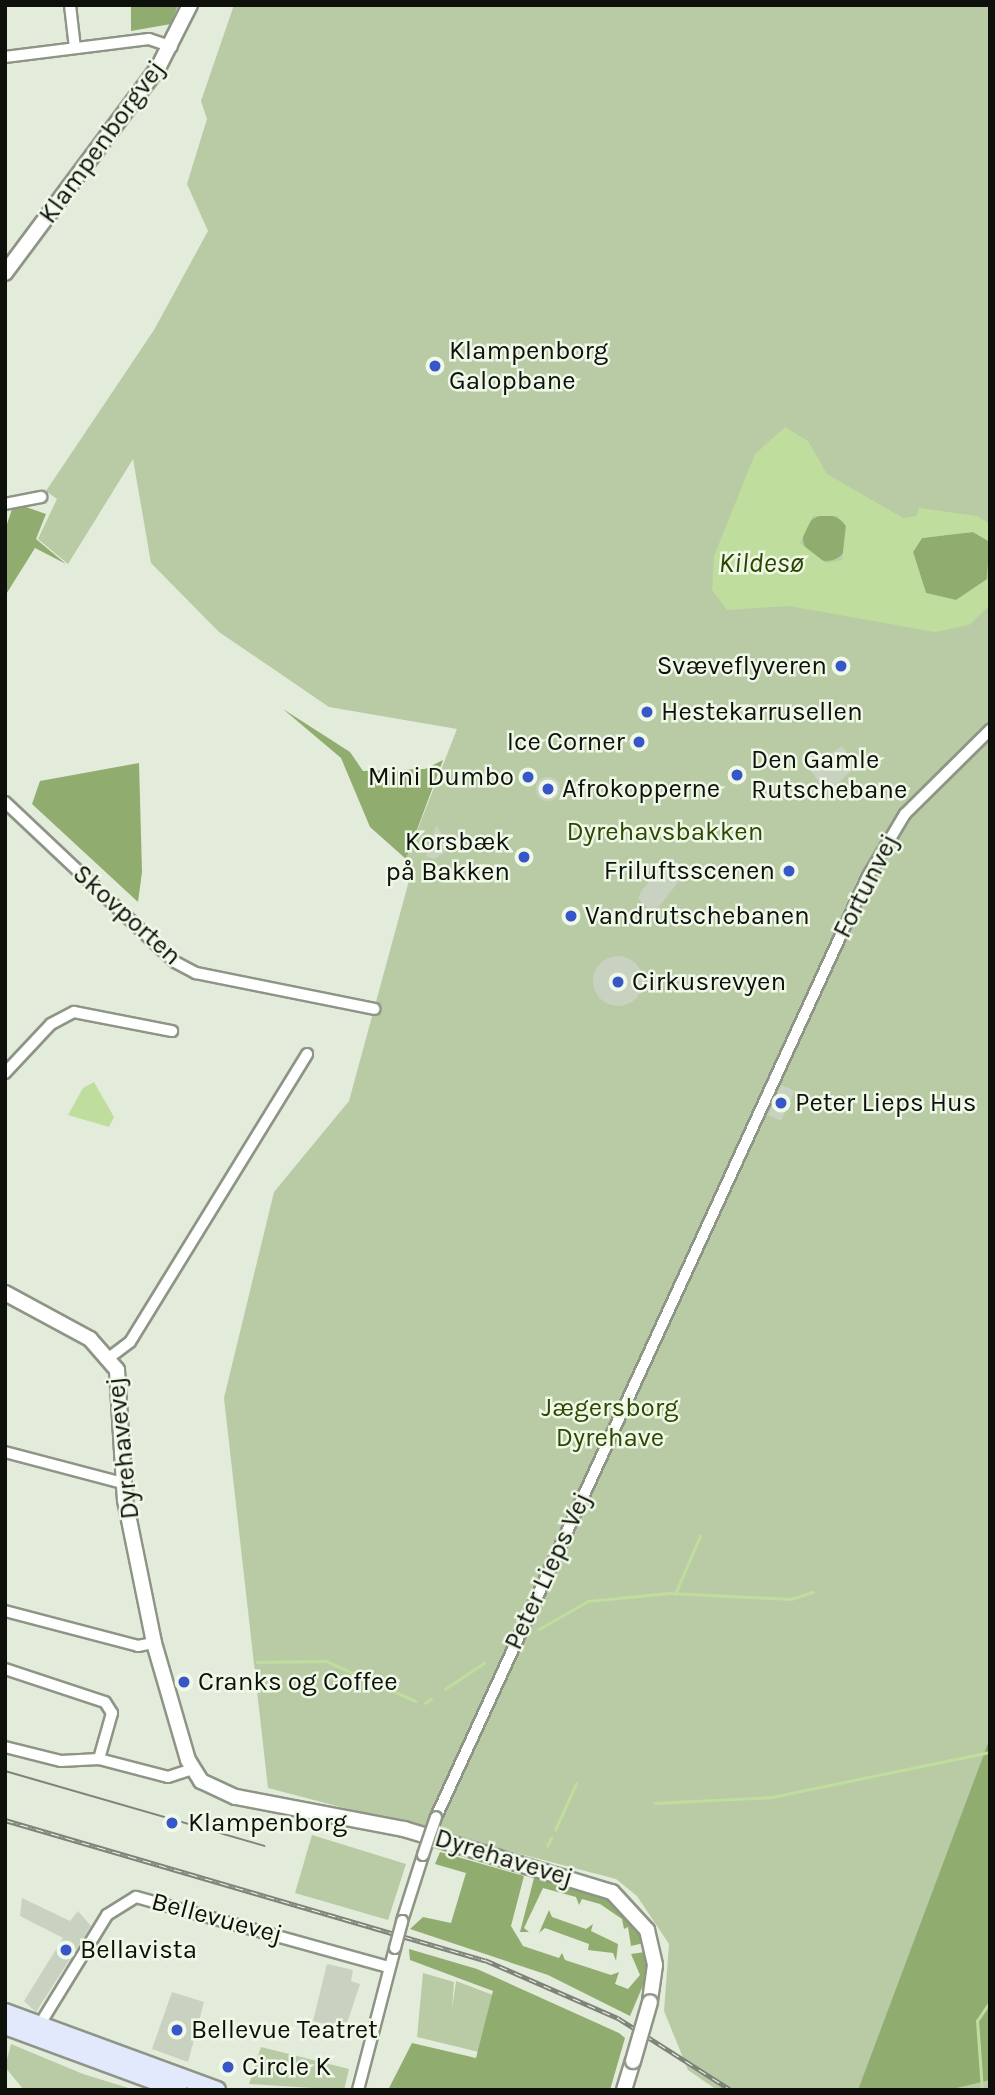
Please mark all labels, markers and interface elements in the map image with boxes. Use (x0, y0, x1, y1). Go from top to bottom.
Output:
street label: Klampenborgvej (32, 54, 172, 230)
place label: Klampenborg Galopbane (449, 335, 608, 396)
marker: Klampenborg Galopbane (427, 358, 443, 374)
water label: Kildesø (719, 546, 803, 580)
place label: Svæveflyveren (657, 650, 827, 682)
marker: Svæveflyveren (833, 658, 849, 674)
place label: Hestekarrusellen (661, 696, 863, 728)
marker: Hestekarrusellen (639, 704, 655, 720)
place label: Ice Corner (507, 726, 625, 758)
marker: Ice Corner (631, 734, 647, 750)
place label: Den Gamle Rutschebane (751, 744, 907, 806)
place label: Mini Dumbo (368, 761, 514, 793)
marker: Den Gamle Rutschebane (729, 767, 745, 783)
marker: Mini Dumbo (520, 769, 536, 785)
place label: Afrokopperne (562, 773, 720, 805)
marker: Afrokopperne (540, 781, 556, 797)
park label: Dyrehavsbakken (567, 816, 763, 848)
place label: Korsbæk på Bakken (385, 826, 510, 888)
street label: Fortunvej (827, 829, 905, 943)
marker: Korsbæk på Bakken (516, 849, 532, 865)
place label: Friluftsscenen (604, 855, 775, 887)
street label: Skovporten (66, 858, 188, 972)
marker: Friluftsscenen (781, 863, 797, 879)
place label: Vandrutschebanen (585, 900, 810, 932)
marker: Vandrutschebanen (563, 908, 579, 924)
place label: Cirkusrevyen (632, 966, 786, 998)
marker: Cirkusrevyen (610, 974, 626, 990)
place label: Peter Lieps Hus (795, 1087, 977, 1119)
marker: Peter Lieps Hus (773, 1095, 789, 1111)
street label: Dyrehavevej (100, 1375, 146, 1521)
park label: Jægersborg Dyrehave (542, 1392, 678, 1454)
street label: Peter Lieps Vej (498, 1487, 598, 1655)
place label: Cranks og Coffee (198, 1666, 398, 1698)
marker: Cranks og Coffee (176, 1674, 192, 1690)
place label: Klampenborg (188, 1807, 347, 1839)
marker: Klampenborg (162, 1813, 182, 1833)
street label: Dyrehavevej (431, 1822, 577, 1894)
street label: Bellevuevej (148, 1886, 286, 1950)
place label: Bellavista (80, 1934, 197, 1966)
marker: Bellavista (58, 1942, 74, 1958)
place label: Bellevue Teatret (191, 2014, 378, 2046)
marker: Bellevue Teatret (169, 2022, 185, 2038)
place label: Circle K (242, 2051, 331, 2083)
marker: Circle K (220, 2059, 236, 2075)

